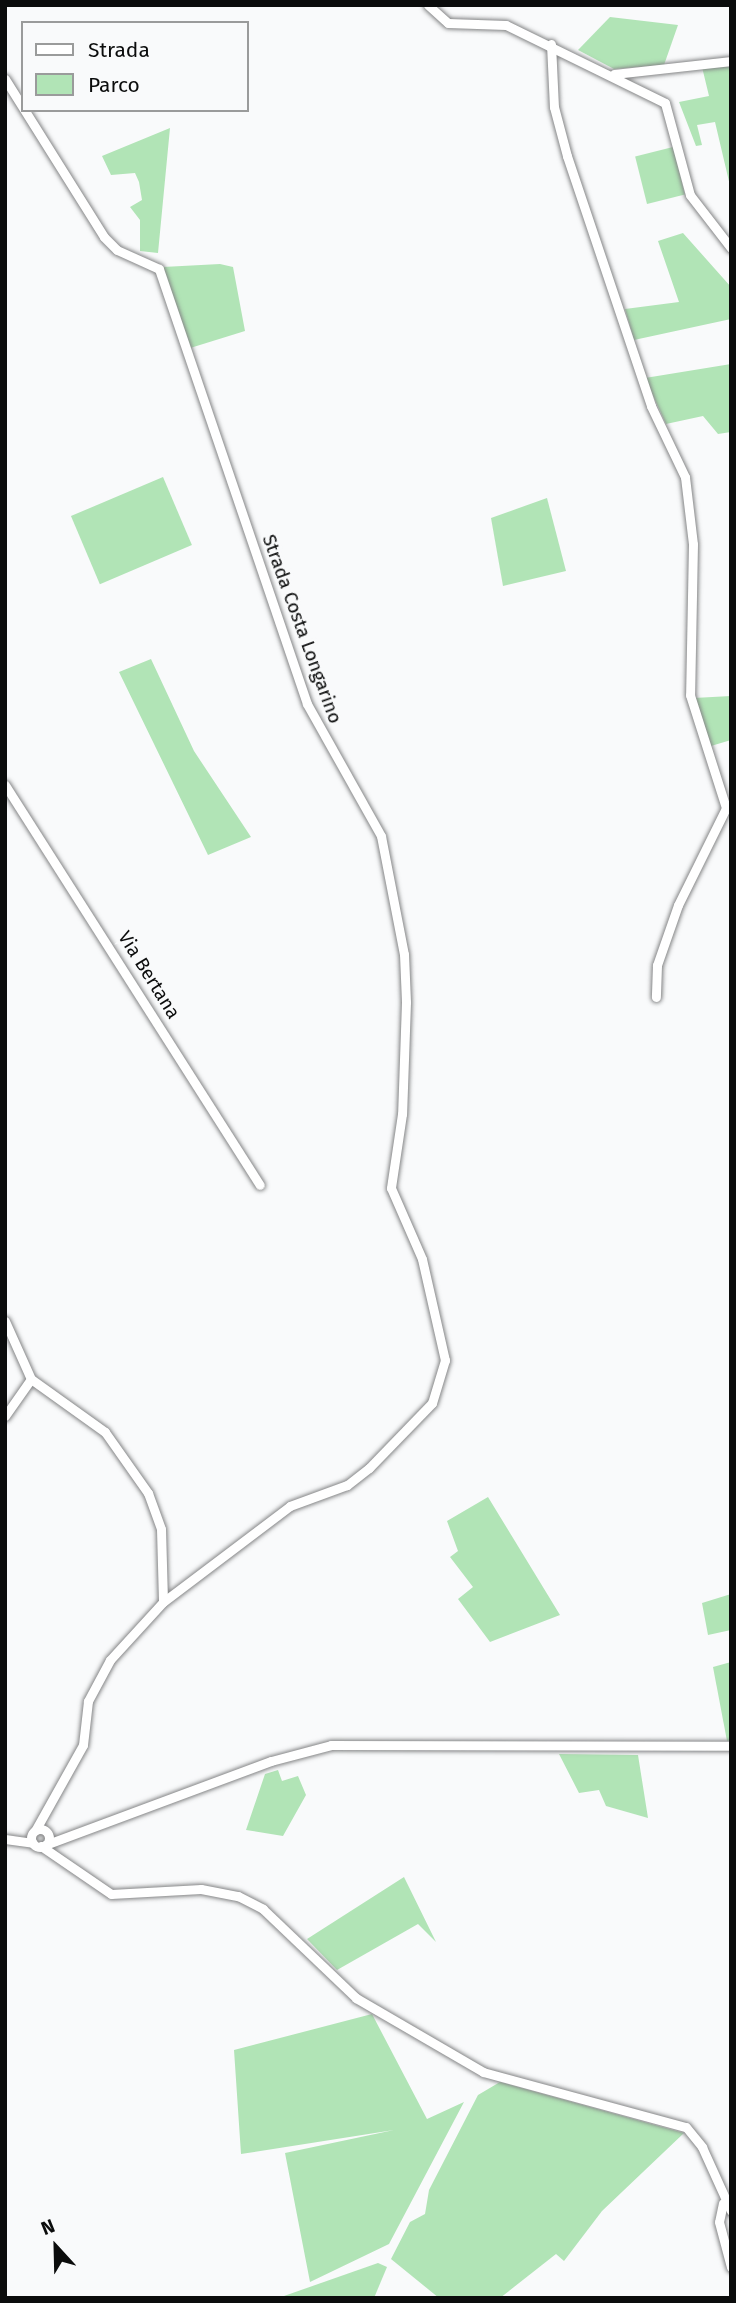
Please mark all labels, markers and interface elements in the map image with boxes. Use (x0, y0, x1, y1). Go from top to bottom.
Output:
legend (21, 21, 248, 112)
text: Strada (88, 37, 150, 63)
text: Parco (88, 72, 140, 98)
street label: Strada Costa Longarino (257, 531, 347, 727)
street label: Via Bertana (113, 927, 185, 1023)
north arrow (21, 2212, 91, 2282)
text: N (38, 2214, 58, 2240)

